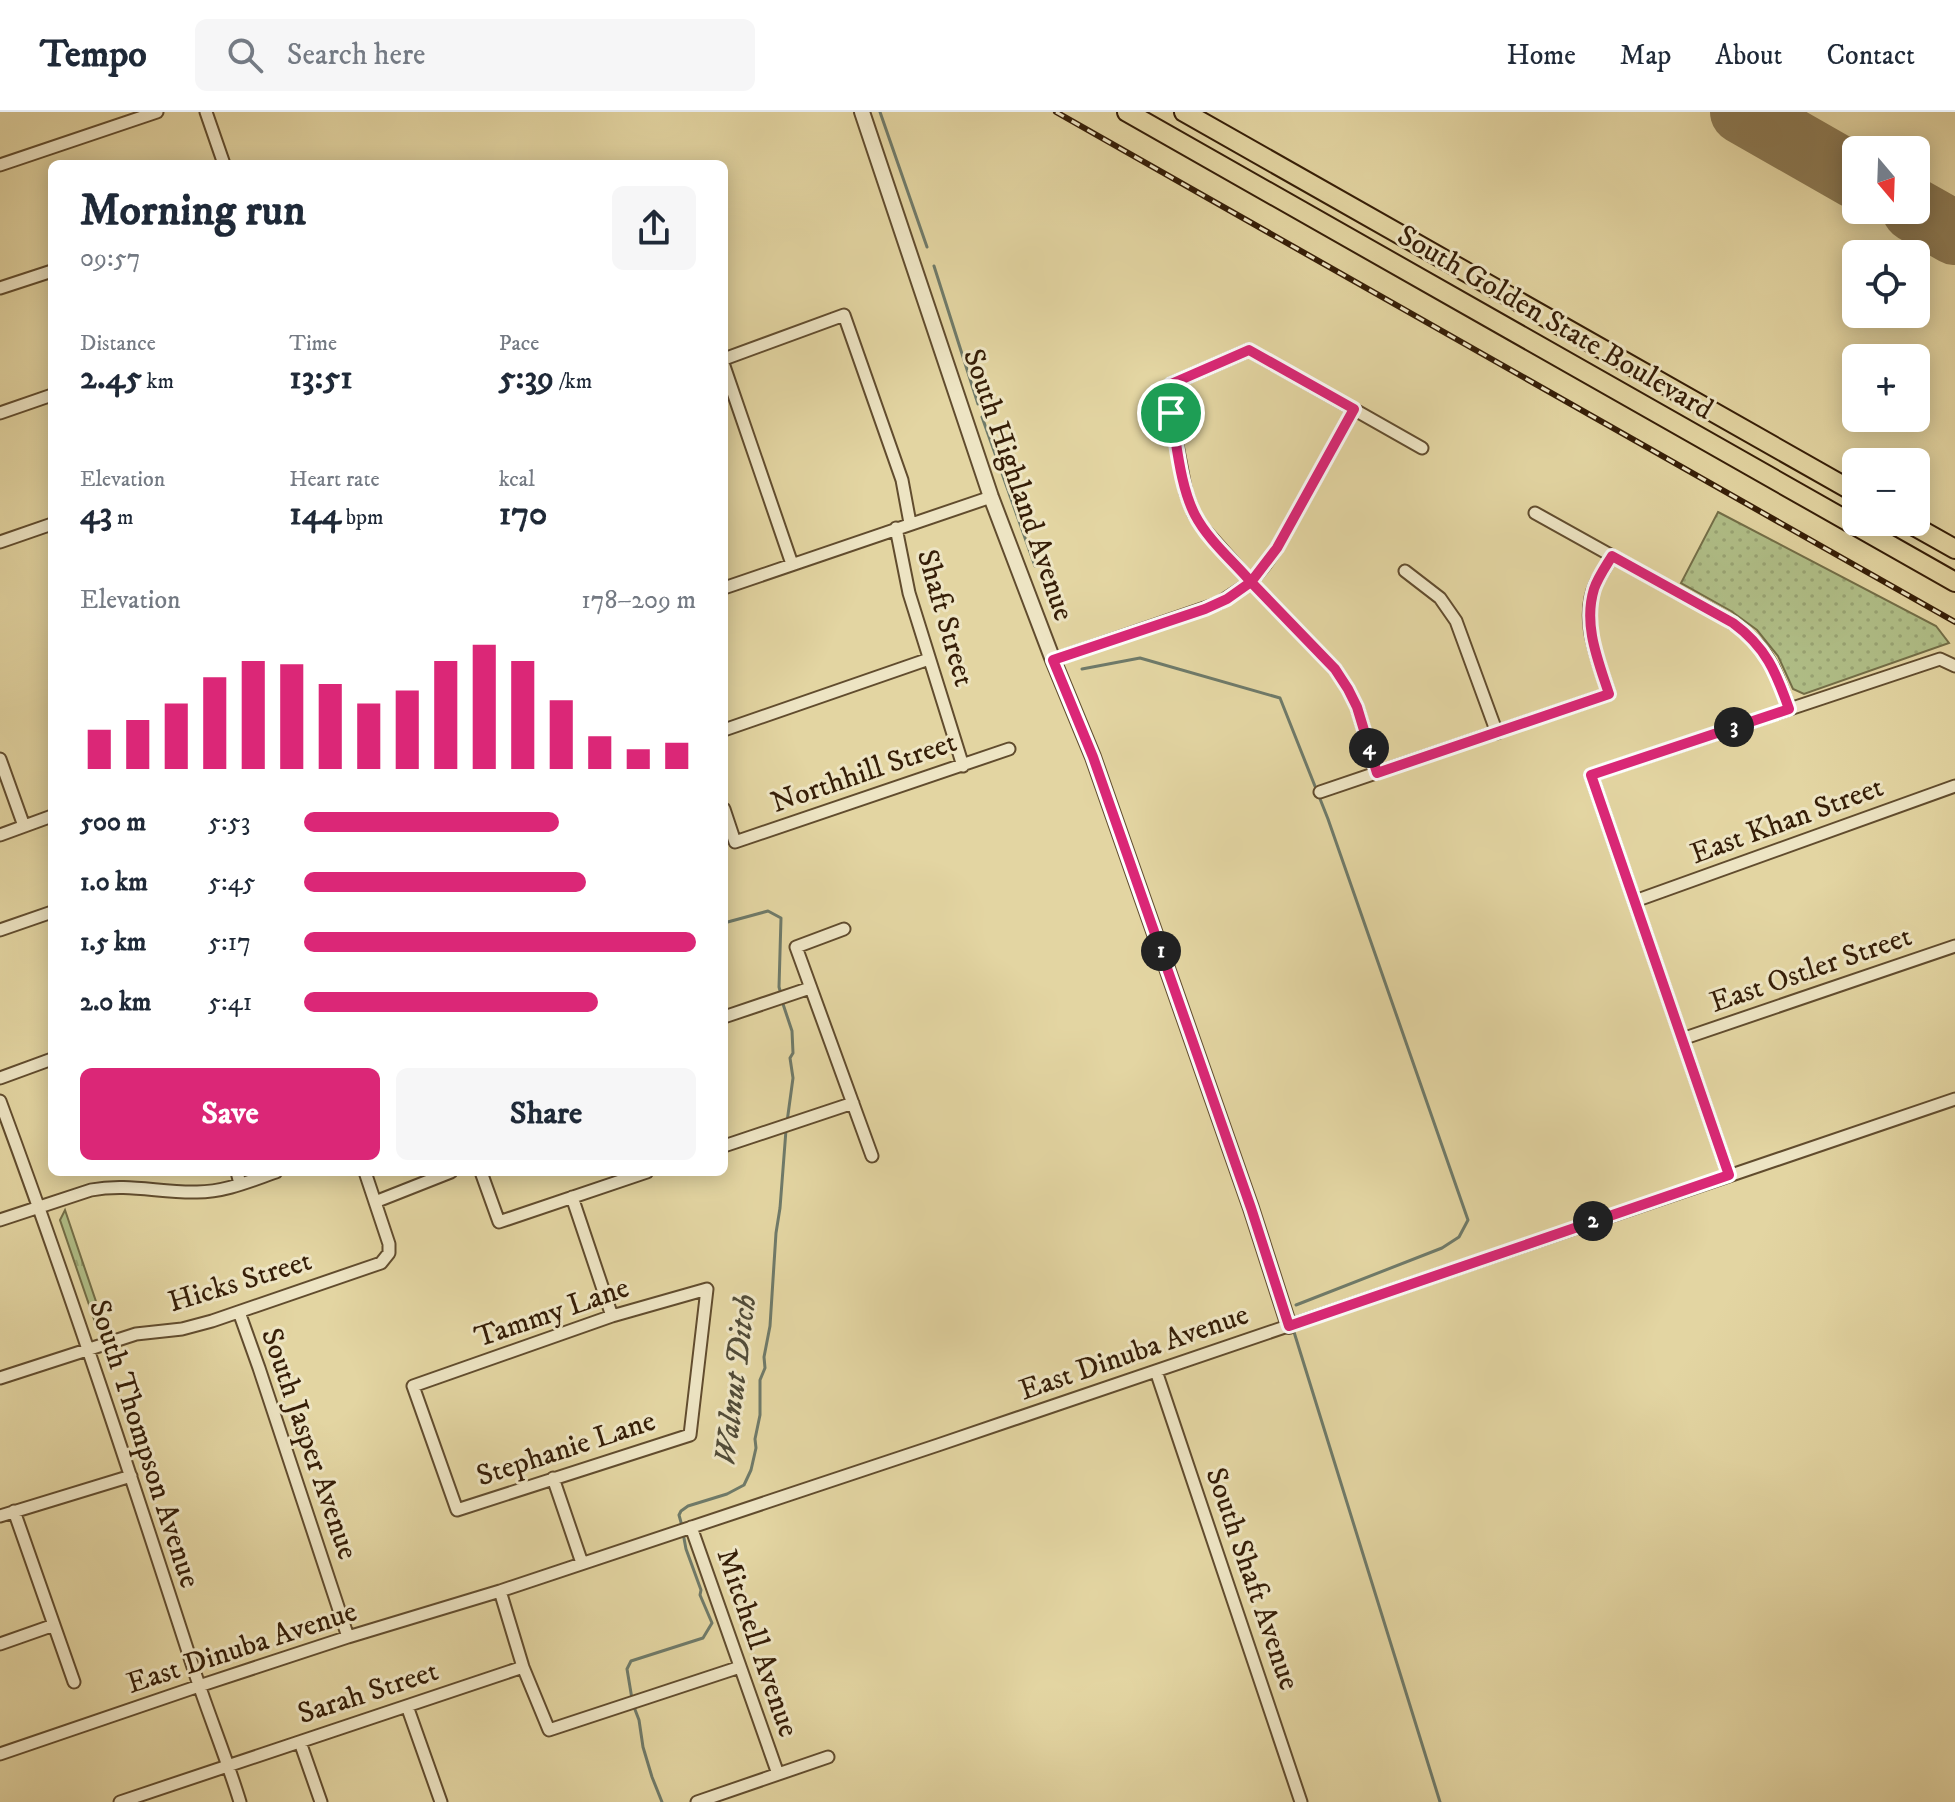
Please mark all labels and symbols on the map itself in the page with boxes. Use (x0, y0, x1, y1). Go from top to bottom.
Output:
north arrow (1842, 136, 1930, 224)
street label: South Golden State Boulevard (1391, 217, 1719, 429)
street label: South Highland Avenue (954, 344, 1082, 626)
pin (1137, 379, 1205, 447)
street label: Shaft Street (908, 545, 982, 691)
pin: 3 (1714, 707, 1754, 747)
street label: Northhill Street (766, 724, 962, 822)
pin: 4 (1349, 728, 1389, 768)
street label: East Khan Street (1685, 769, 1889, 873)
street label: East Ostler Street (1705, 918, 1917, 1022)
pin: 1 (1141, 931, 1181, 971)
pin: 2 (1573, 1201, 1613, 1241)
street label: Hicks Street (164, 1243, 316, 1321)
street label: Tammy Lane (470, 1269, 634, 1357)
water label: Walnut Ditch (706, 1292, 766, 1468)
street label: South Thompson Avenue (80, 1295, 208, 1593)
street label: East Dinuba Avenue (1015, 1296, 1253, 1410)
street label: South Jasper Avenue (252, 1323, 366, 1565)
street label: Stephanie Lane (472, 1403, 660, 1495)
street label: South Shaft Avenue (1197, 1463, 1307, 1695)
street label: Mitchell Avenue (708, 1544, 806, 1742)
street label: East Dinuba Avenue (122, 1593, 362, 1703)
street label: Sarah Street (293, 1653, 443, 1733)

